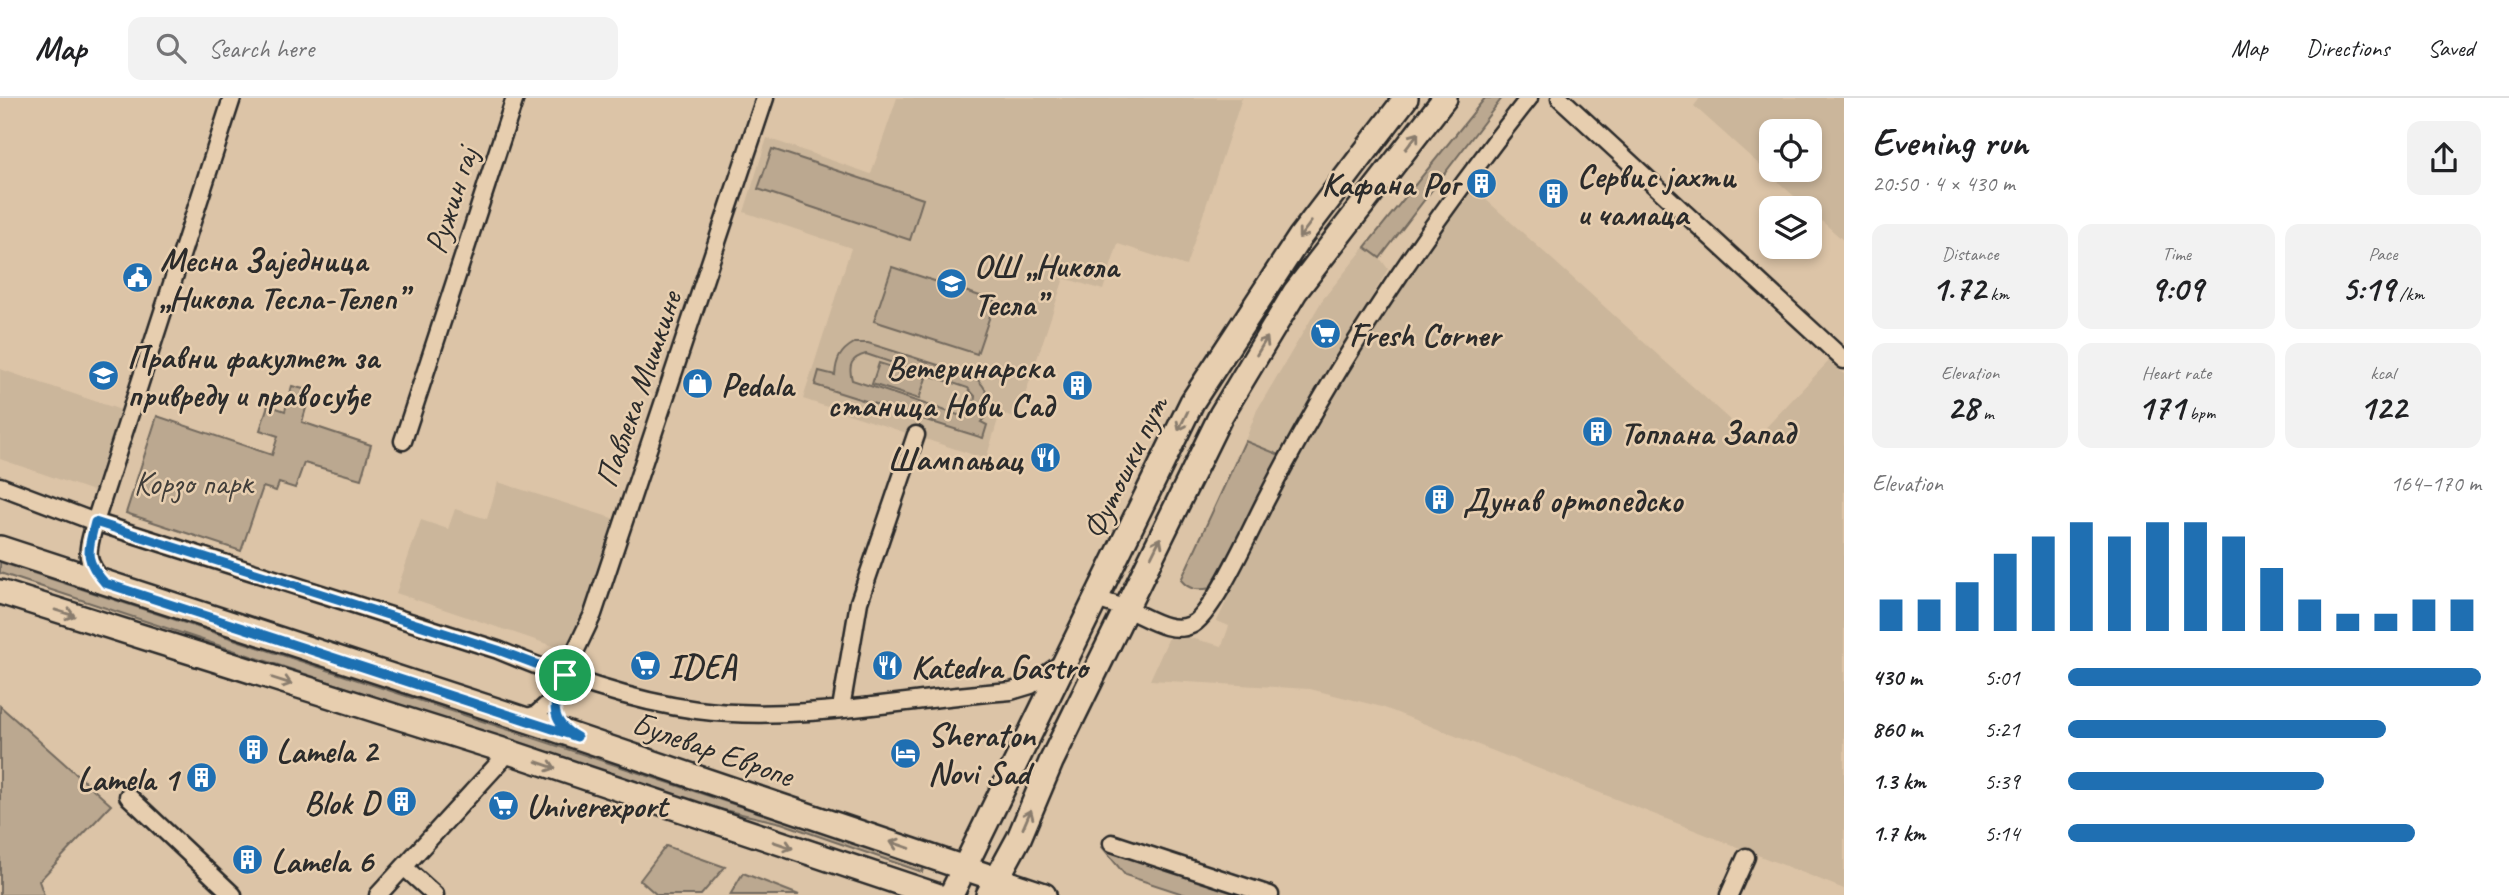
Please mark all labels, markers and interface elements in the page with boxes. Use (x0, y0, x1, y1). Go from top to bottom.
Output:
search box (128, 17, 618, 80)
text: Map (35, 27, 86, 69)
icon: search (152, 29, 190, 67)
text: Search here (208, 32, 314, 65)
text: Map (2231, 33, 2268, 63)
text: Directions (2306, 33, 2389, 63)
text: Saved (2427, 33, 2474, 63)
map controls (1759, 119, 1822, 259)
button: locate (1759, 119, 1822, 182)
text: Evening run (1872, 119, 2028, 166)
button: share (2407, 121, 2481, 195)
one-way arrow (1405, 132, 1419, 151)
street label: Ружин гај (414, 139, 489, 259)
place label: Сервис јахти и чамаца (1577, 155, 1737, 235)
place label: Кафана Рог (1322, 163, 1463, 205)
building icon: Кафана Рог (1465, 166, 1499, 200)
text: 20:50 · 4 × 430 m (1872, 169, 2015, 198)
building icon: Сервис јахти и чамаца (1537, 177, 1571, 211)
button: layers (1759, 196, 1822, 259)
one-way arrow (1298, 220, 1312, 239)
place label: Месна Заједница „Никола Тесла-Телеп” (160, 239, 414, 319)
text: Distance (1942, 242, 1999, 266)
text: Time (2162, 242, 2191, 266)
text: Pace (2368, 242, 2397, 266)
place label: ОШ „Никола Тесла” (974, 245, 1121, 325)
public building icon: Месна Заједница „Никола Тесла-Телеп” (120, 261, 154, 295)
text: 1.72 (1932, 266, 1986, 311)
text: 9:09 (2150, 266, 2203, 311)
text: 5:19 (2342, 266, 2395, 311)
school or university icon: ОШ „Никола Тесла” (934, 267, 968, 301)
text: km (1986, 282, 2009, 306)
text: /km (2395, 282, 2424, 306)
street label: Павлека Мишкине (585, 284, 692, 493)
place label: Fresh Corner (1349, 314, 1503, 356)
supermarket icon: Fresh Corner (1309, 317, 1343, 351)
place label: Правни факултет за привреду и правосуђе (127, 336, 382, 416)
one-way arrow (1255, 337, 1269, 357)
place label: Ветеринарска станица Нови Сад (827, 346, 1057, 426)
school or university icon: Правни факултет за привреду и правосуђе (87, 358, 121, 392)
text: Elevation (1941, 361, 1999, 385)
text: Heart rate (2142, 361, 2211, 385)
text: kcal (2370, 361, 2395, 385)
place label: Pedala (721, 364, 796, 406)
shop icon: Pedala (681, 367, 715, 401)
building icon: Ветеринарска станица Нови Сад (1060, 368, 1094, 402)
text: 28 (1947, 385, 1978, 430)
text: 171 (2138, 385, 2185, 430)
text: 122 (2359, 385, 2406, 430)
street label: Футошки пут (1072, 387, 1178, 546)
text: m (1978, 401, 1994, 425)
text: bpm (2185, 401, 2215, 425)
one-way arrow (1176, 410, 1189, 432)
place label: Топлана Запад (1620, 412, 1798, 454)
building icon: Топлана Запад (1580, 415, 1614, 449)
place label: Шампањац (887, 438, 1024, 480)
restaurant icon: Шампањац (1029, 441, 1063, 475)
park label: Корзо парк (134, 462, 255, 504)
text: Elevation (1872, 469, 1943, 498)
text: 164–170 m (2390, 469, 2481, 498)
place label: Дунав ортопедско (1463, 479, 1685, 521)
building icon: Дунав ортопедско (1423, 482, 1457, 516)
one-way arrow (1150, 537, 1163, 558)
one-way arrow (54, 607, 76, 620)
pin (535, 645, 595, 705)
place label: IDEA (668, 645, 738, 687)
place label: Katedra Gastro (911, 646, 1090, 688)
supermarket icon: IDEA (628, 648, 662, 682)
restaurant icon: Katedra Gastro (871, 649, 905, 683)
icon: arrive (546, 656, 584, 694)
text: 430 m (1872, 663, 1922, 692)
text: 5:01 (1984, 663, 2020, 692)
one-way arrow (271, 675, 293, 688)
street label: Булевар Европе (626, 702, 801, 797)
place label: Sheraton Novi Sad (928, 714, 1036, 794)
text: 860 m (1872, 715, 1922, 744)
text: 5:21 (1984, 715, 2020, 744)
place label: Lamela 2 (276, 730, 380, 772)
building icon: Lamela 2 (236, 733, 270, 767)
hotel icon: Sheraton Novi Sad (888, 736, 922, 770)
place label: Lamela 1 (77, 758, 181, 800)
one-way arrow (534, 759, 556, 772)
building icon: Lamela 1 (184, 761, 218, 795)
text: 1.3 km (1872, 767, 1926, 796)
text: 5:39 (1984, 767, 2020, 796)
place label: Blok D (304, 782, 382, 824)
building icon: Blok D (385, 785, 419, 819)
place label: Univerexport (526, 785, 670, 827)
supermarket icon: Univerexport (486, 788, 520, 822)
one-way arrow (1022, 808, 1035, 830)
text: 1.7 km (1872, 819, 1925, 848)
text: 5:14 (1984, 819, 2020, 848)
one-way arrow (889, 838, 911, 851)
place label: Lamela 6 (271, 840, 375, 882)
one-way arrow (772, 840, 794, 852)
building icon: Lamela 6 (231, 843, 265, 877)

